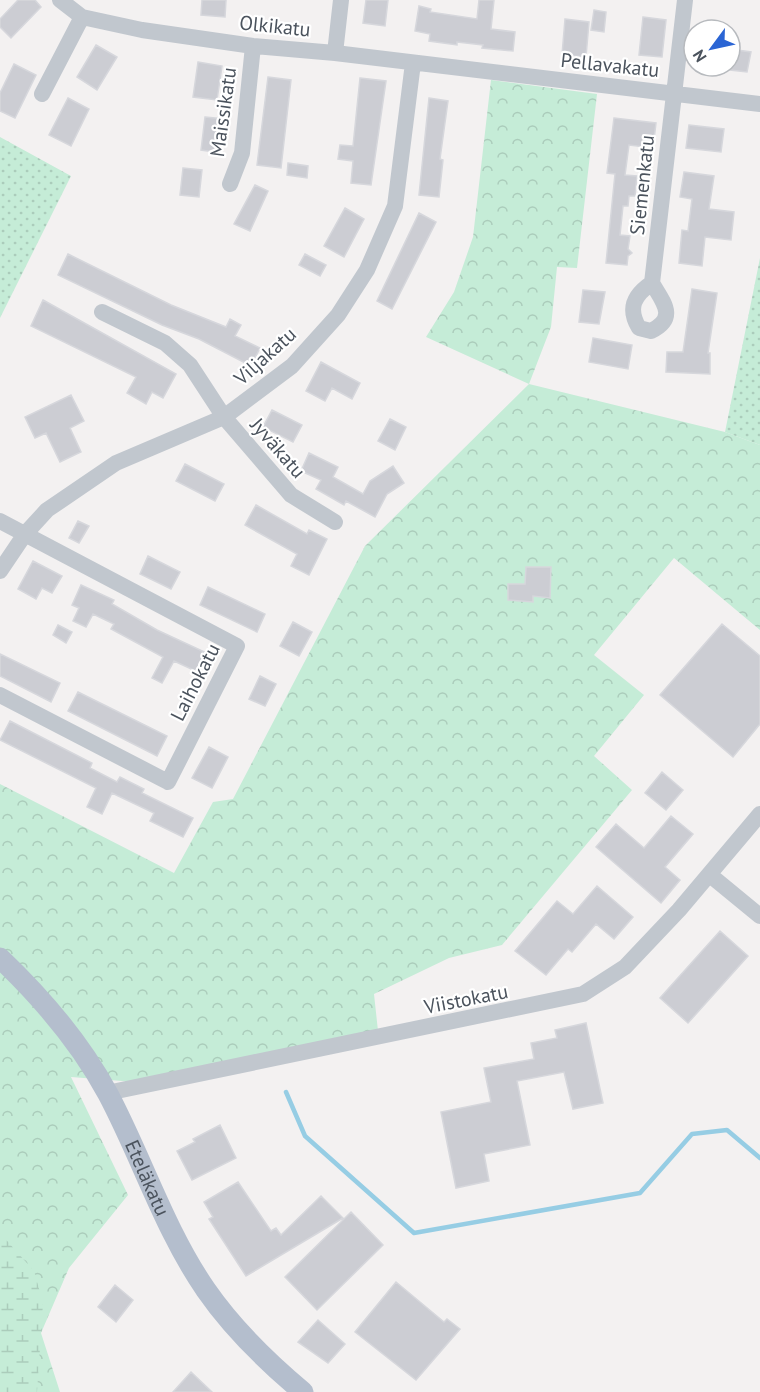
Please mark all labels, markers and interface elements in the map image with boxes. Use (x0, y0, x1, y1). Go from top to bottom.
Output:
street label: Olkikatu (238, 9, 312, 43)
north arrow (682, 18, 742, 78)
text: N (688, 46, 711, 66)
street label: Pellavakatu (559, 47, 661, 83)
street label: Maissikatu (204, 65, 242, 159)
street label: Siemenkatu (624, 134, 660, 236)
street label: Viljakatu (228, 321, 302, 391)
street label: Jyväkatu (244, 412, 311, 484)
street label: Laihokatu (164, 639, 226, 725)
street label: Viistokatu (421, 978, 510, 1020)
street label: Eteläkatu (119, 1136, 176, 1220)

